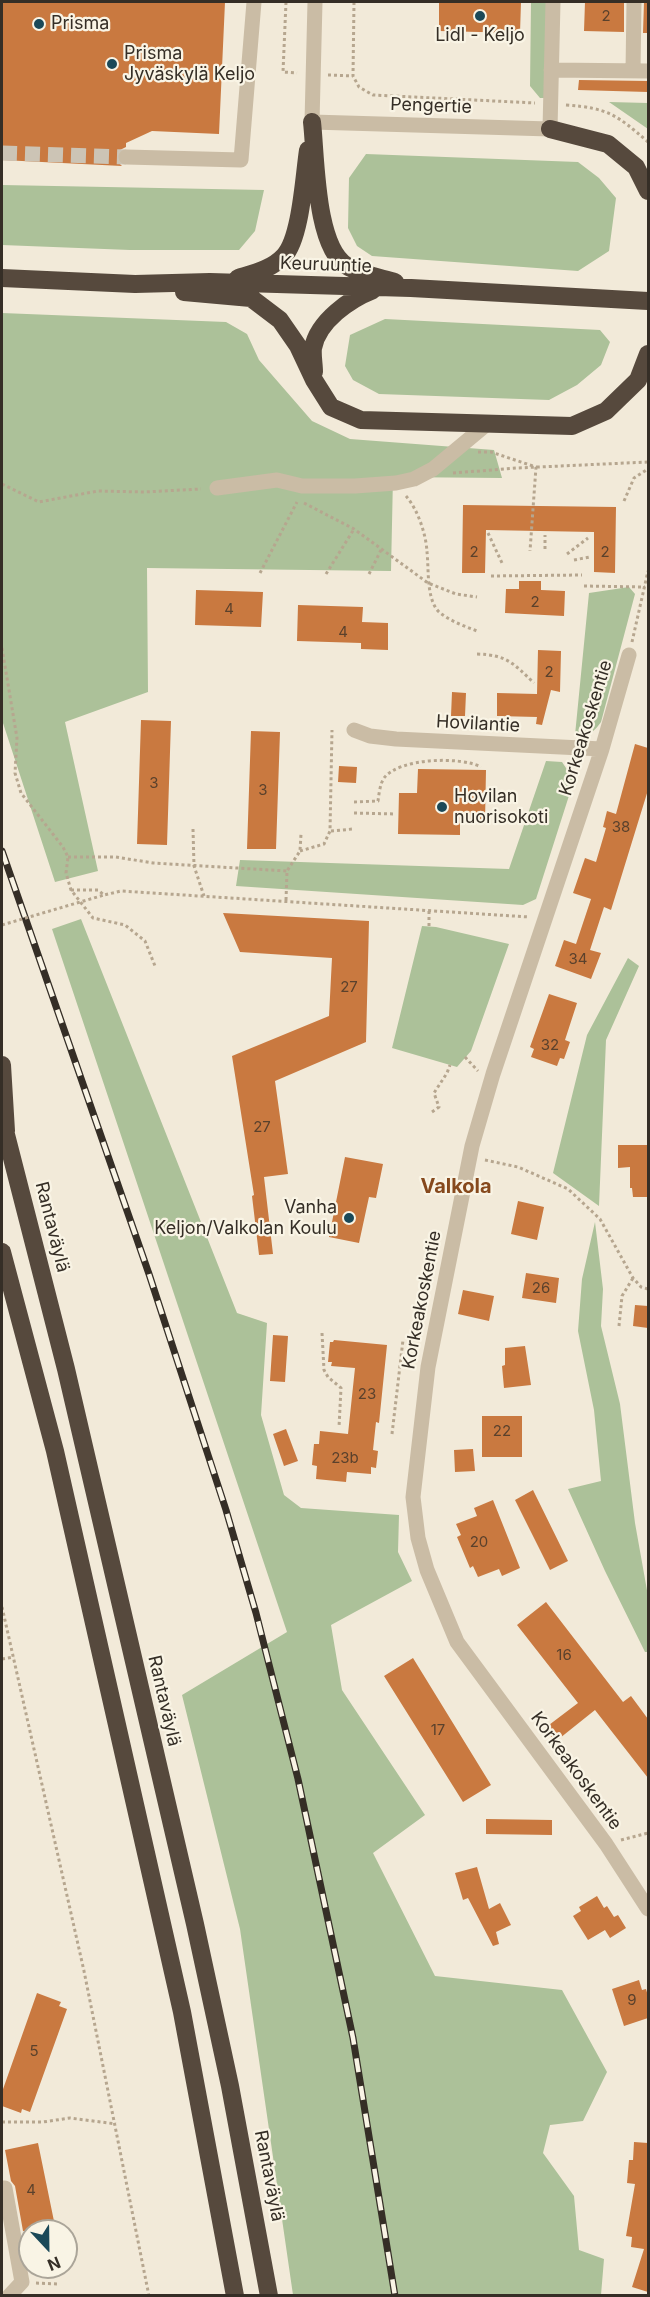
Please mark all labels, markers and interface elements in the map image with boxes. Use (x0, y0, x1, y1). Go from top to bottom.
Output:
house number: 2 (601, 7, 611, 25)
marker: Lidl - Keljo (473, 9, 487, 23)
place label: Prisma (51, 13, 109, 35)
marker: Prisma (32, 17, 46, 31)
place label: Lidl - Keljo (435, 25, 525, 47)
place label: Prisma Jyväskylä Keljo (124, 43, 255, 86)
marker: Prisma Jyväskylä Keljo (105, 57, 119, 71)
street label: Pengertie (390, 94, 472, 118)
street label: Keuruuntie (280, 253, 372, 277)
house number: 2 (469, 543, 479, 561)
house number: 2 (600, 543, 610, 561)
house number: 2 (530, 593, 540, 611)
house number: 4 (224, 600, 234, 618)
house number: 4 (338, 623, 348, 641)
street label: Korkeakoskentie (555, 658, 617, 798)
house number: 2 (544, 663, 554, 681)
street label: Hovilantie (435, 711, 521, 737)
house number: 3 (149, 774, 159, 792)
house number: 3 (258, 781, 268, 799)
place label: Hovilan nuorisokoti (454, 786, 548, 828)
marker: Hovilan nuorisokoti (435, 800, 449, 814)
house number: 38 (612, 818, 630, 836)
house number: 34 (569, 950, 587, 968)
house number: 27 (340, 978, 358, 996)
house number: 32 (541, 1036, 559, 1054)
house number: 27 (253, 1118, 271, 1136)
district label: Valkola (420, 1175, 492, 1199)
street label: Rantaväylä (30, 1179, 74, 1275)
place label: Vanha Keljon/Valkolan Koulu (154, 1197, 337, 1240)
marker: Vanha Keljon/Valkolan Koulu (342, 1211, 356, 1225)
street label: Korkeakoskentie (398, 1229, 446, 1371)
house number: 26 (532, 1279, 550, 1297)
house number: 23 (358, 1385, 376, 1403)
house number: 22 (493, 1422, 511, 1440)
house number: 23b (331, 1449, 359, 1467)
house number: 20 (470, 1533, 488, 1551)
house number: 16 (556, 1646, 572, 1664)
street label: Rantaväylä (143, 1653, 185, 1749)
street label: Korkeakoskentie (526, 1708, 626, 1834)
house number: 17 (431, 1721, 445, 1739)
house number: 9 (627, 1991, 637, 2009)
house number: 5 (29, 2042, 39, 2060)
street label: Rantaväylä (250, 2128, 288, 2224)
house number: 4 (26, 2181, 36, 2199)
north arrow (18, 2219, 78, 2279)
text: N (45, 2252, 63, 2275)

